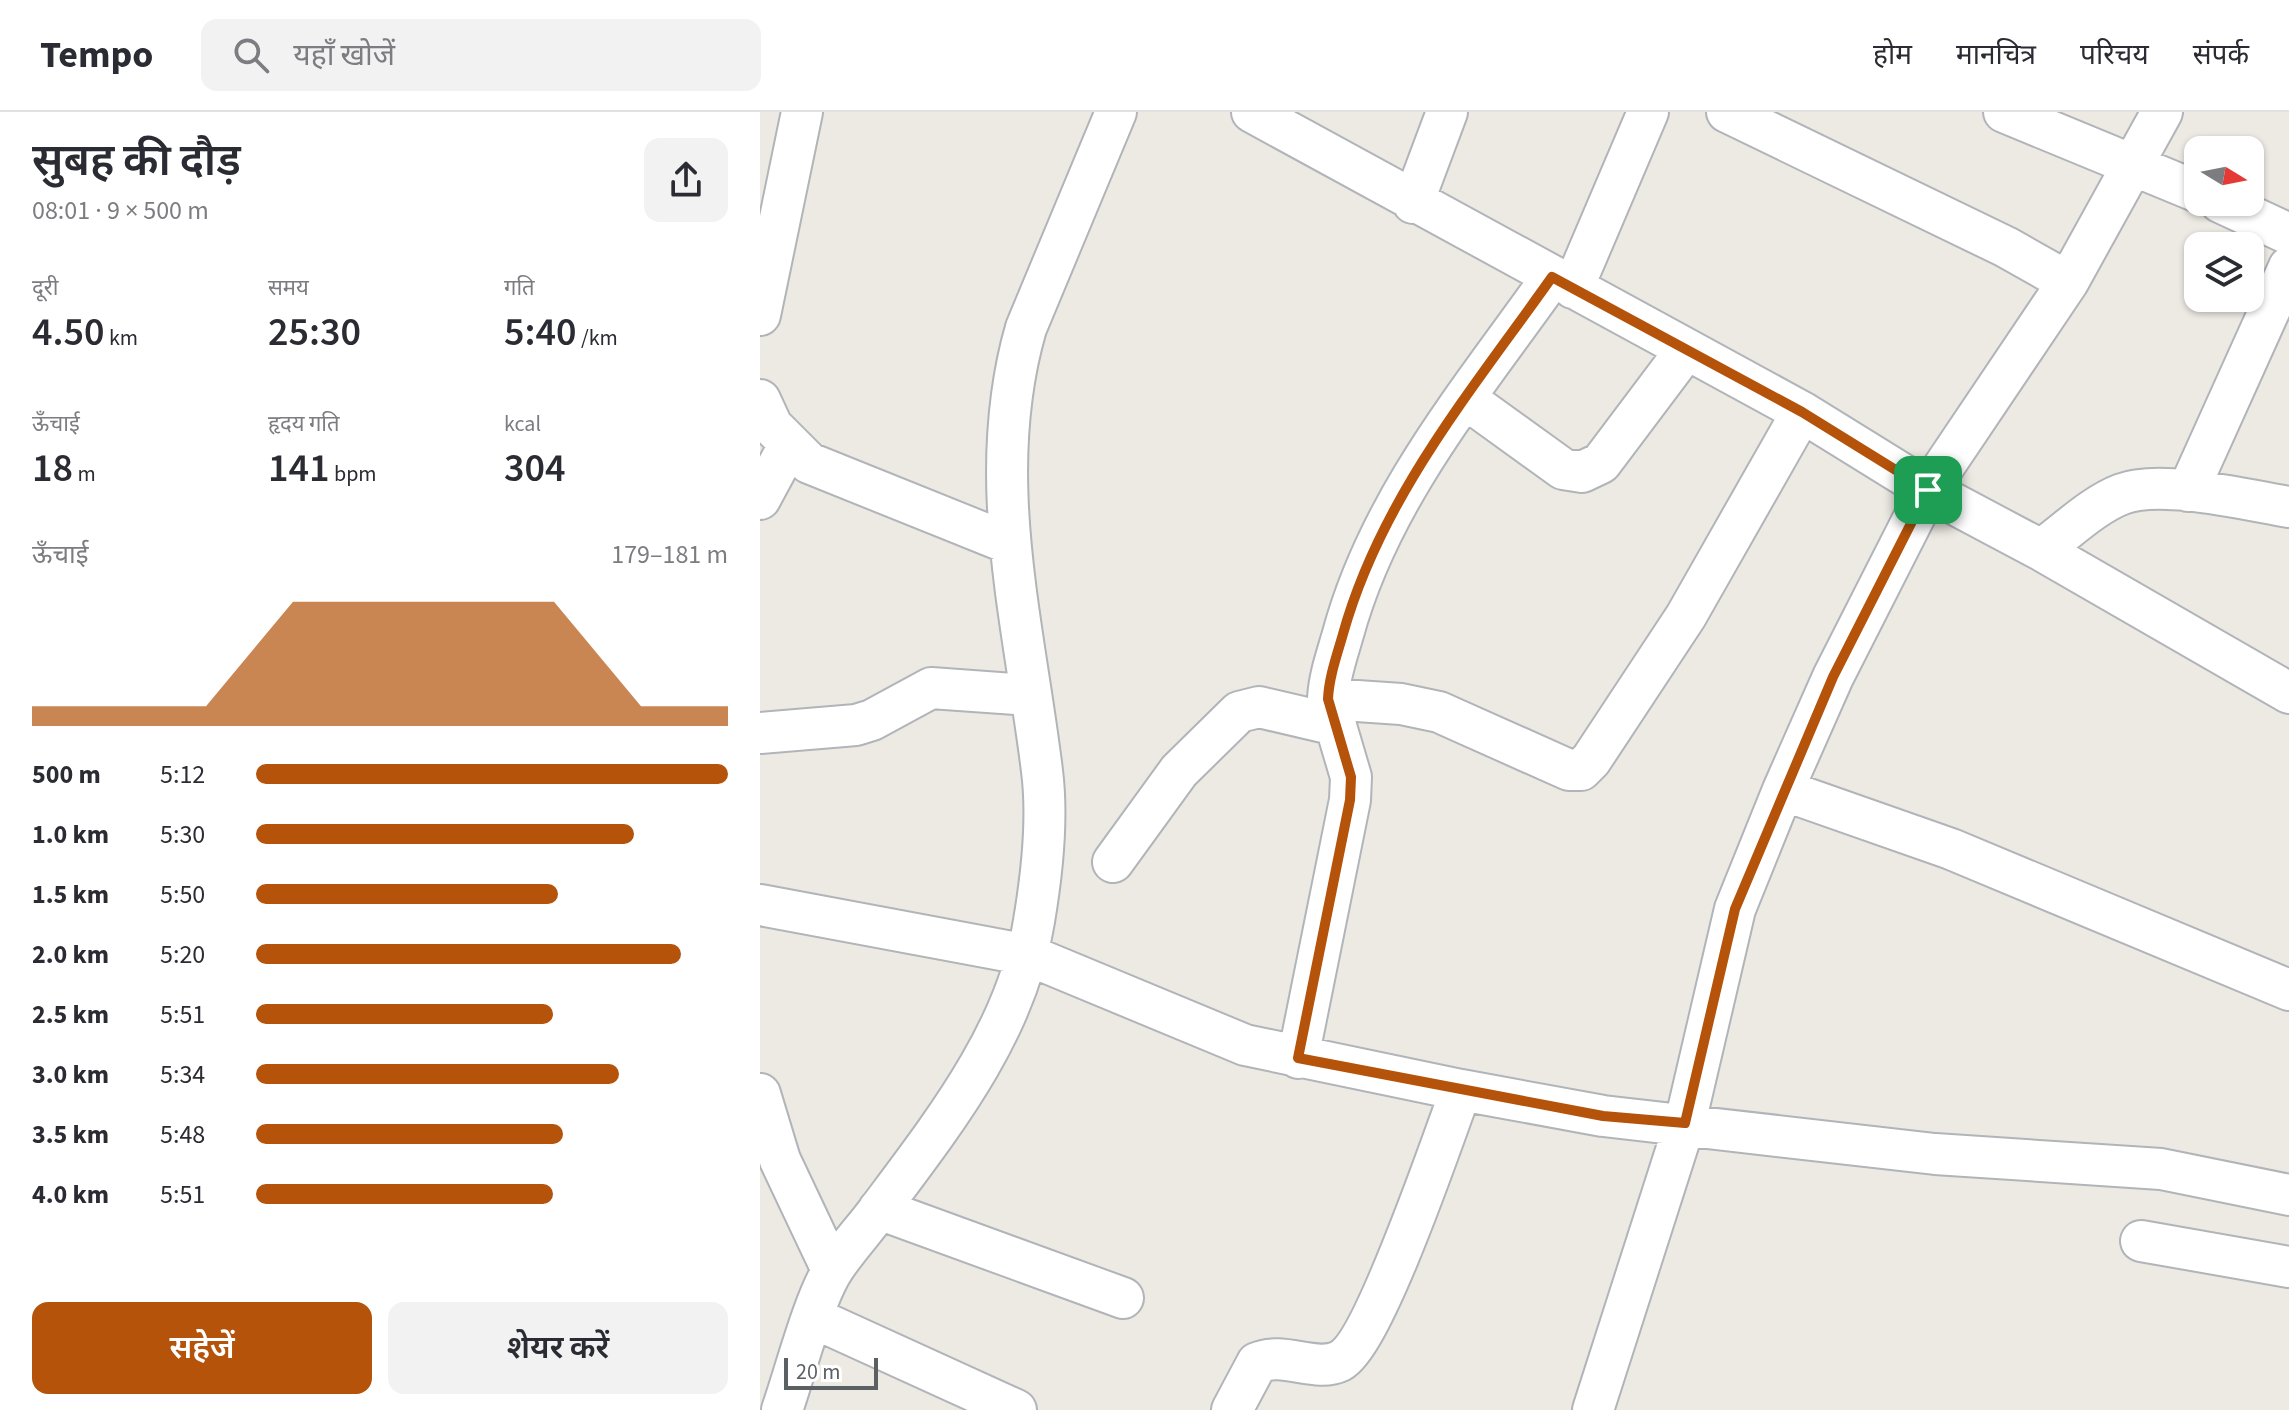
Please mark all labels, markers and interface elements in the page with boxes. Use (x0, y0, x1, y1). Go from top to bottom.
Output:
search box (201, 19, 761, 91)
text: Tempo (40, 28, 153, 82)
icon: search (229, 33, 273, 77)
text: यहाँ खोजें (293, 34, 395, 77)
text: होम (1873, 35, 1912, 75)
text: मानचित्र (1956, 35, 2036, 75)
text: परिचय (2080, 35, 2149, 75)
text: संपर्क (2193, 35, 2249, 75)
text: सुबह की दौड़ (32, 130, 241, 193)
north arrow (2184, 136, 2264, 216)
map controls (2184, 136, 2264, 312)
button: share (644, 138, 728, 222)
text: 08:01 · 9 × 500 m (32, 192, 209, 229)
button: layers (2184, 232, 2264, 312)
text: दूरी (32, 272, 58, 304)
text: समय (268, 272, 309, 304)
text: गति (504, 272, 535, 304)
text: 4.50 (32, 304, 105, 361)
text: 25:30 (268, 304, 361, 361)
text: 5:40 (504, 304, 577, 361)
text: km (105, 322, 138, 354)
text: /km (577, 322, 618, 354)
text: ऊँचाई (32, 408, 80, 440)
text: हृदय गति (268, 408, 340, 440)
text: kcal (504, 408, 541, 440)
text: 18 (32, 440, 73, 497)
text: 141 (268, 440, 330, 497)
text: 304 (504, 440, 566, 497)
pin (1894, 456, 1962, 524)
text: m (73, 458, 96, 490)
text: bpm (330, 458, 377, 490)
icon: arrive (1906, 468, 1950, 512)
text: ऊँचाई (32, 536, 88, 573)
text: 179–181 m (611, 536, 728, 573)
text: 500 m (32, 756, 101, 793)
text: 5:12 (160, 756, 205, 793)
text: 1.0 km (32, 816, 109, 853)
text: 5:30 (160, 816, 205, 853)
text: 1.5 km (32, 876, 109, 913)
text: 5:50 (160, 876, 205, 913)
text: 2.0 km (32, 936, 109, 973)
text: 5:20 (160, 936, 205, 973)
text: 2.5 km (32, 996, 109, 1033)
text: 5:51 (160, 996, 205, 1033)
text: 3.0 km (32, 1056, 109, 1093)
text: 5:34 (160, 1056, 205, 1093)
text: 3.5 km (32, 1116, 109, 1153)
text: 5:48 (160, 1116, 205, 1153)
text: 4.0 km (32, 1176, 109, 1213)
text: 5:51 (160, 1176, 205, 1213)
button: सहेजें (32, 1302, 372, 1394)
button: शेयर करें (388, 1302, 728, 1394)
scale bar (784, 1354, 878, 1390)
text: 20 m (796, 1356, 841, 1388)

